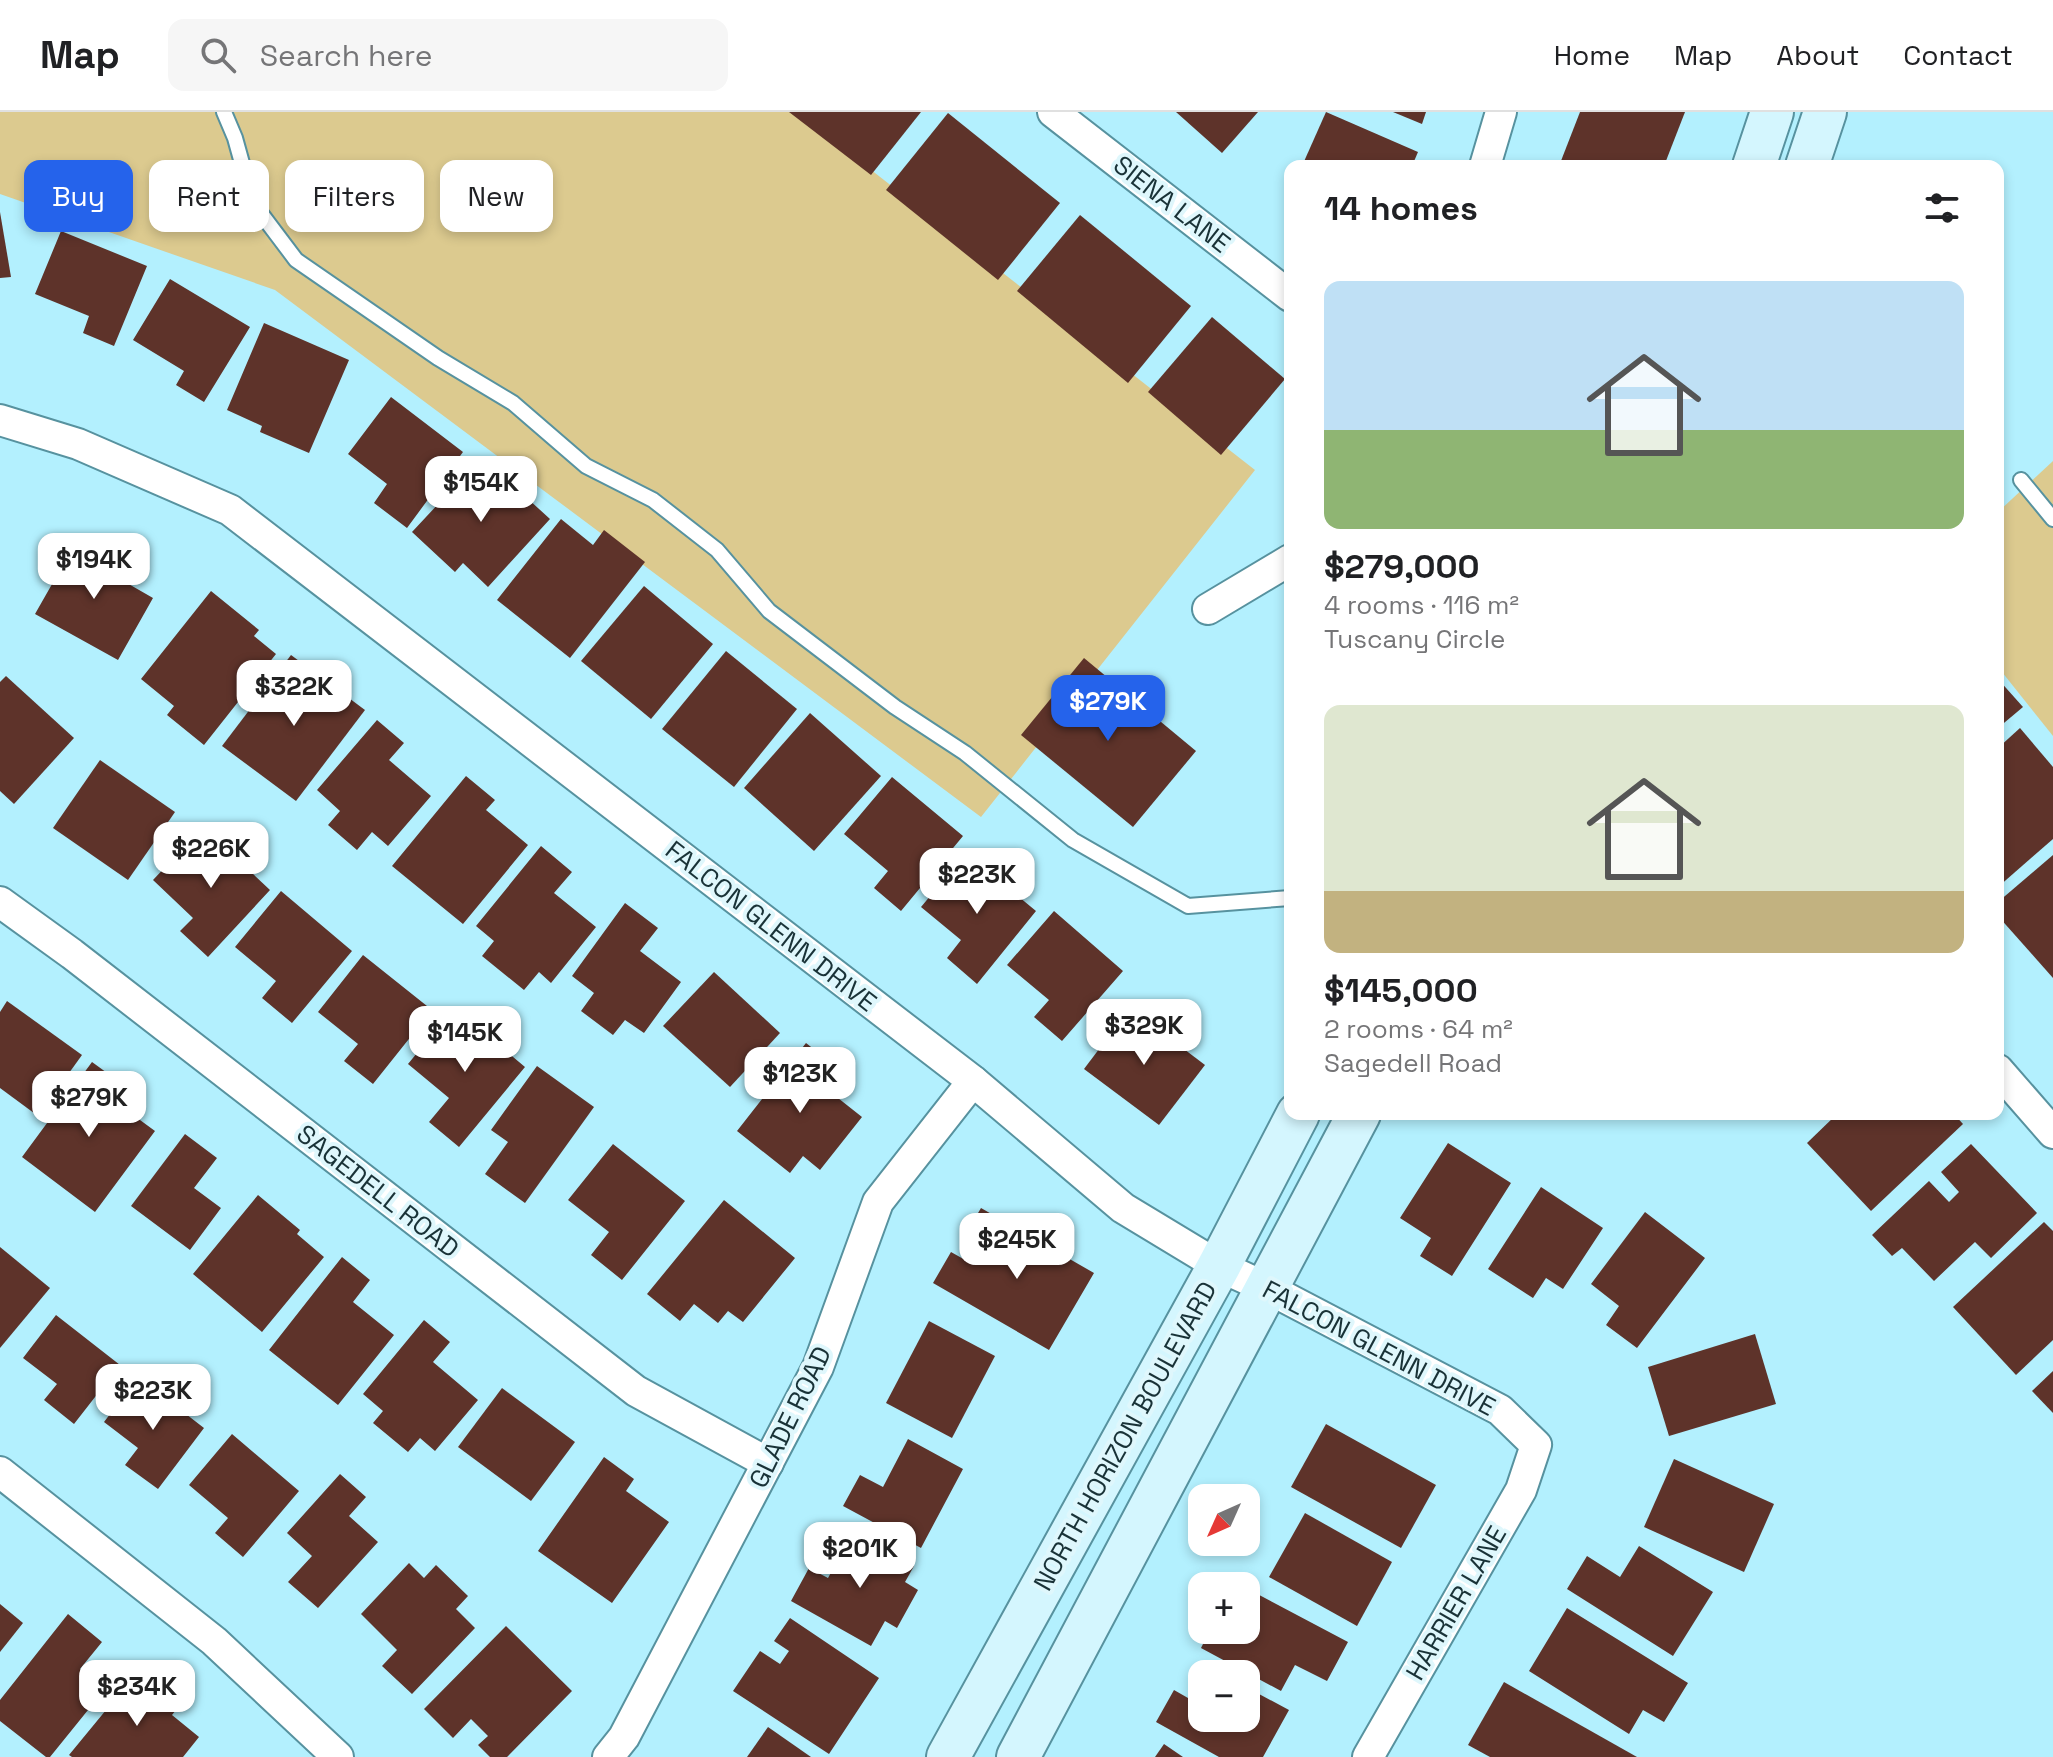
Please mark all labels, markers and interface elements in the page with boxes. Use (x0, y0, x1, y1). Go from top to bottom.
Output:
search box (168, 19, 728, 91)
text: Map (40, 31, 120, 79)
icon: search (196, 33, 240, 77)
text: Search here (260, 36, 433, 75)
text: Home (1554, 37, 1630, 73)
text: Map (1674, 37, 1732, 73)
text: About (1776, 37, 1859, 73)
text: Contact (1903, 37, 2013, 73)
street label: SIENA LANE (1107, 148, 1237, 260)
chip: Buy (24, 160, 133, 232)
chip: Rent (149, 160, 269, 232)
chip: Filters (285, 160, 424, 232)
chip: New (440, 160, 553, 232)
icon: filters (1920, 186, 1964, 230)
text: 14 homes (1324, 187, 1478, 230)
icon: home (1572, 333, 1716, 477)
pin: $154K (425, 456, 537, 524)
text: $154K (443, 465, 519, 499)
pin: $194K (38, 533, 150, 601)
text: $194K (56, 542, 132, 576)
text: $279,000 (1324, 545, 1480, 588)
text: 4 rooms · 116 m² (1324, 588, 1519, 622)
text: Tuscany Circle (1324, 622, 1505, 656)
pin: $322K (238, 660, 350, 728)
text: $322K (255, 669, 333, 703)
pin: $279K (1052, 675, 1164, 743)
text: $279K (1069, 684, 1147, 718)
icon: home (1572, 757, 1716, 901)
pin: $226K (155, 822, 267, 890)
text: $226K (172, 831, 251, 865)
street label: FALCON GLENN DRIVE (659, 833, 883, 1019)
pin: $223K (921, 848, 1033, 916)
text: $223K (938, 857, 1016, 891)
text: $145,000 (1324, 969, 1478, 1012)
pin: $329K (1088, 999, 1200, 1067)
pin: $145K (409, 1006, 521, 1074)
text: $329K (1104, 1008, 1184, 1042)
text: 2 rooms · 64 m² (1324, 1012, 1513, 1046)
text: $145K (427, 1015, 503, 1049)
text: Sagedell Road (1324, 1046, 1502, 1080)
pin: $123K (744, 1047, 856, 1115)
text: $123K (762, 1056, 838, 1090)
pin: $279K (33, 1071, 145, 1139)
text: $279K (50, 1080, 128, 1114)
street label: SAGEDELL ROAD (290, 1117, 466, 1265)
pin: $245K (961, 1213, 1073, 1281)
text: $245K (977, 1222, 1057, 1256)
street label: FALCON GLENN DRIVE (1257, 1272, 1501, 1424)
street label: NORTH HORIZON BOULEVARD (1026, 1275, 1224, 1597)
street label: GLADE ROAD (741, 1341, 839, 1493)
pin: $223K (97, 1364, 209, 1432)
text: $223K (114, 1373, 192, 1407)
north arrow (1188, 1484, 1260, 1556)
map controls (1188, 1484, 1260, 1732)
street label: HARRIER LANE (1398, 1520, 1514, 1686)
pin: $201K (804, 1522, 916, 1590)
text: $201K (822, 1531, 898, 1565)
button: + (1188, 1572, 1260, 1644)
pin: $234K (81, 1660, 193, 1728)
button: − (1188, 1660, 1260, 1732)
text: $234K (97, 1669, 177, 1703)

